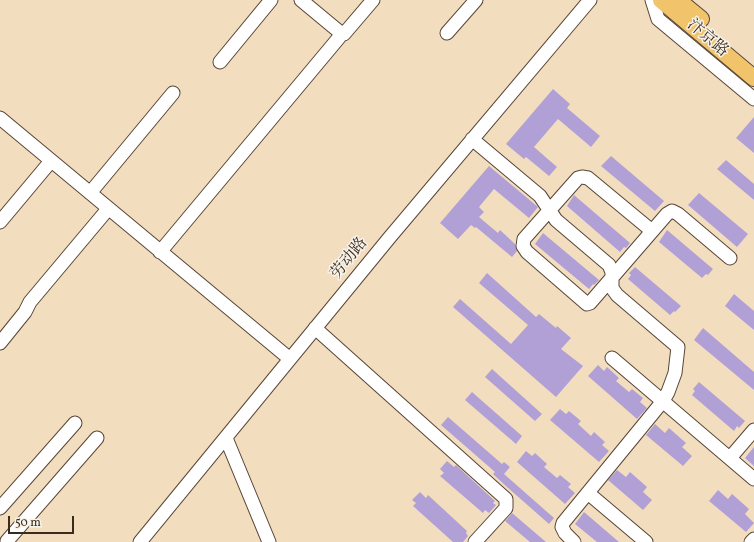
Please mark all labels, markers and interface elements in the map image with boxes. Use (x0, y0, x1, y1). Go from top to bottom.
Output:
street label: 汴京路 (682, 16, 732, 62)
street label: 劳动路 (327, 234, 373, 284)
scale bar (10, 508, 76, 534)
text: 50 m (15, 515, 41, 531)

